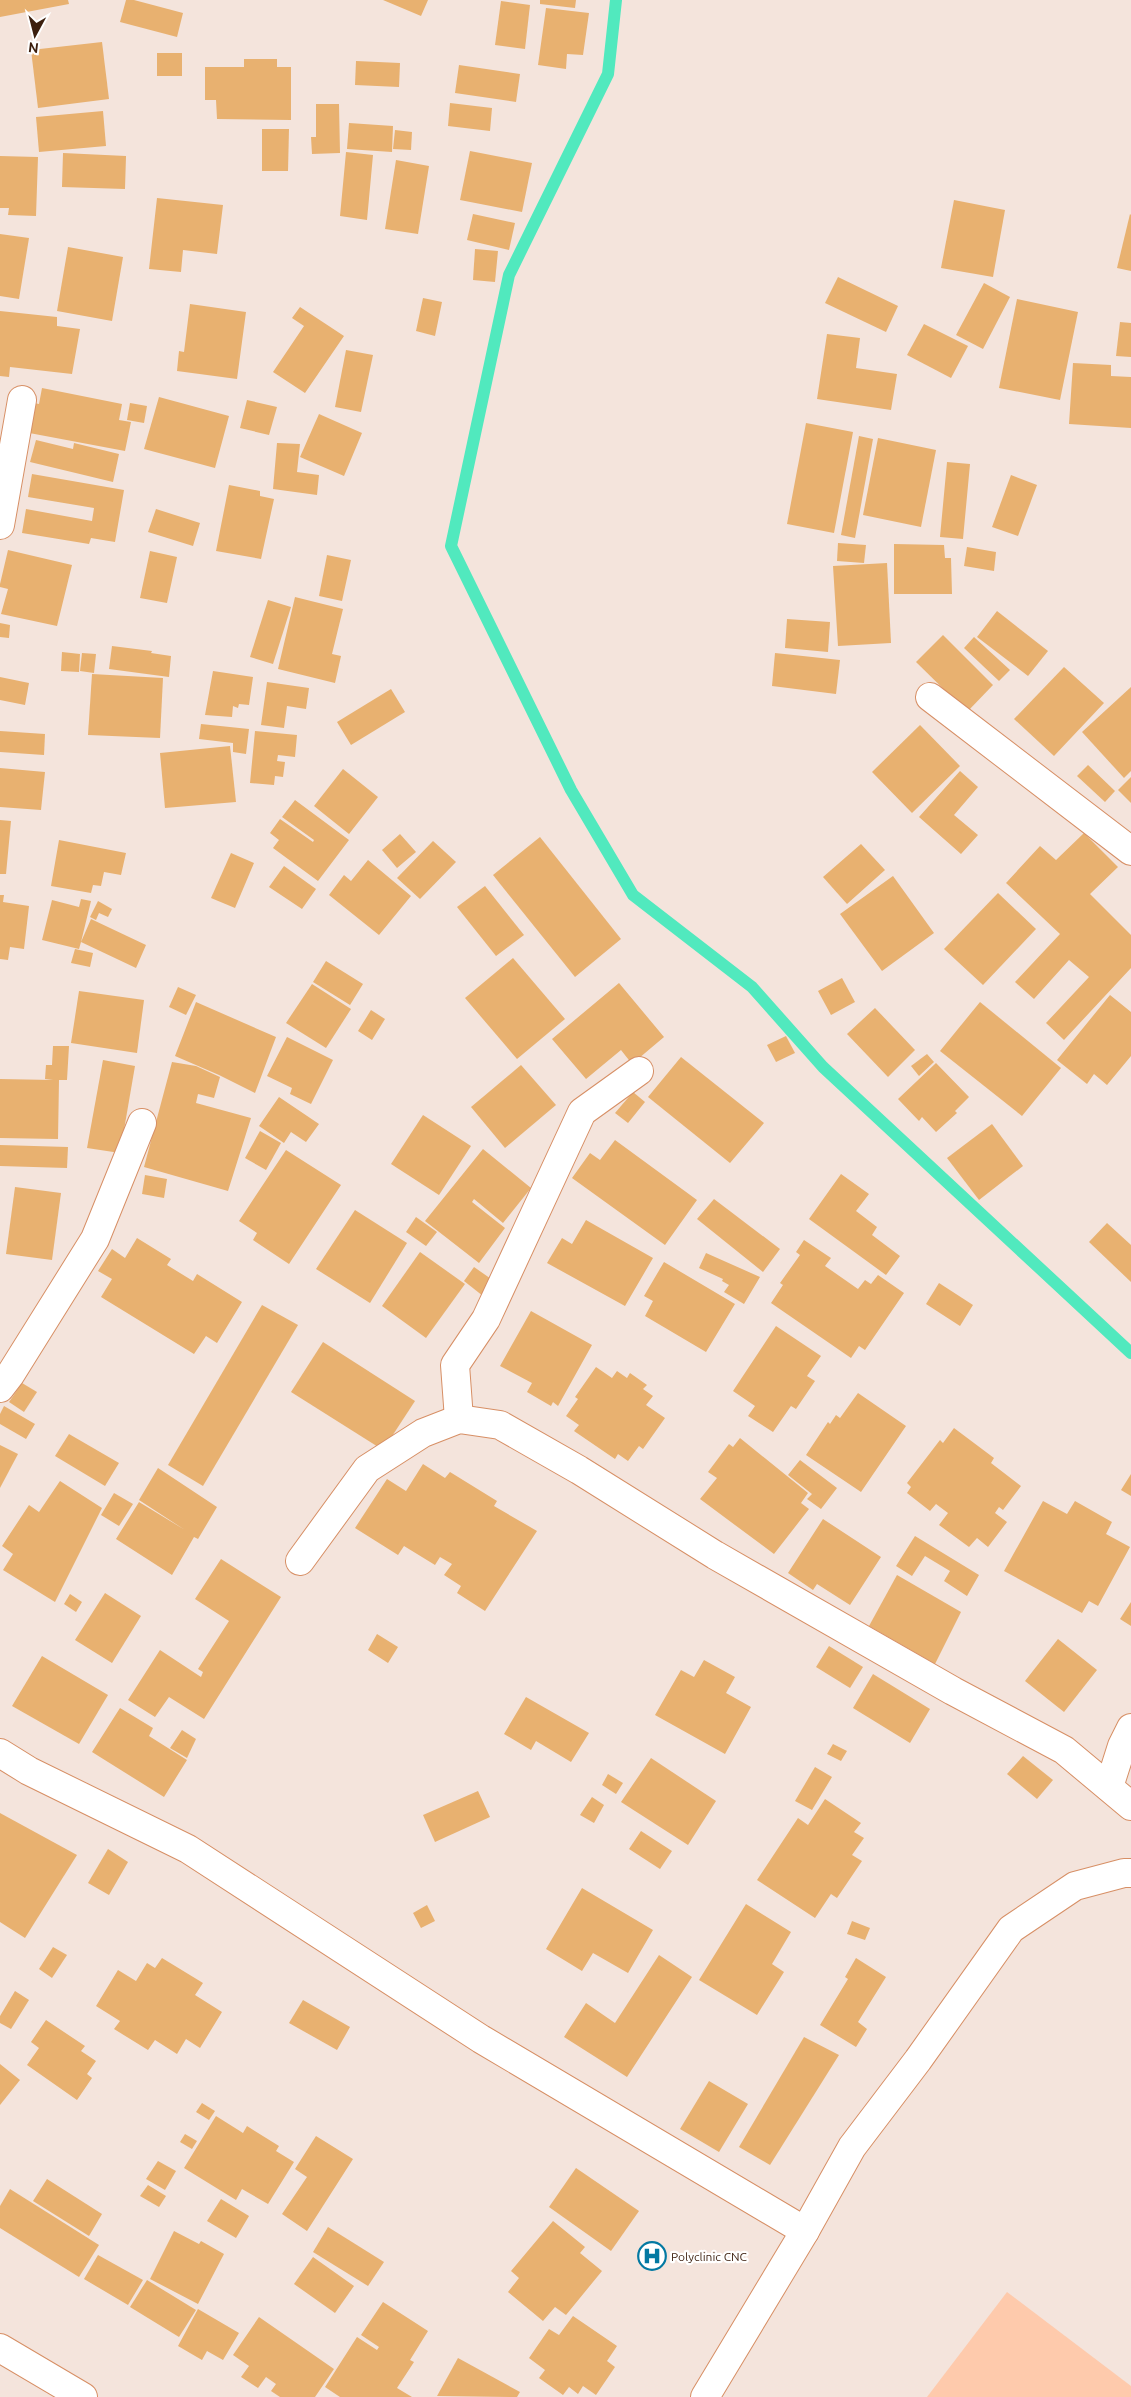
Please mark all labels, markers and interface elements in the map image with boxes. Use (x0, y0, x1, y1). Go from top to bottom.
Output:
north arrow (10, 10, 60, 60)
text: N (27, 39, 40, 56)
hospital icon: Polyclinic CNC (637, 2241, 667, 2271)
place label: Polyclinic CNC (671, 2250, 748, 2263)

